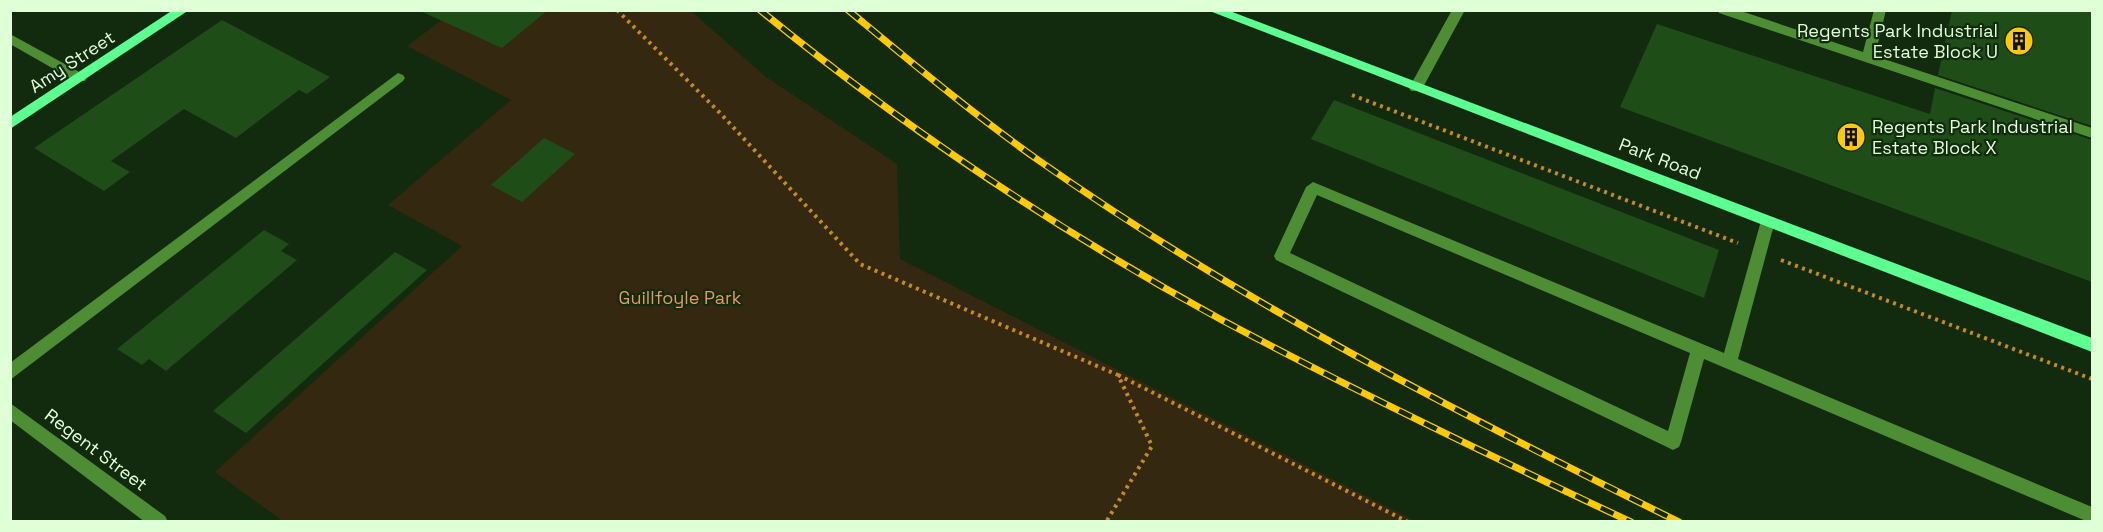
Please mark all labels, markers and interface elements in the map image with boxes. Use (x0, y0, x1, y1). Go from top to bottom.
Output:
place label: Regents Park Industrial Estate Block U (1797, 19, 1998, 63)
street label: Amy Street (25, 25, 119, 98)
building icon: Regents Park Industrial Estate Block U (2003, 25, 2035, 57)
place label: Regents Park Industrial Estate Block X (1872, 115, 2073, 159)
building icon: Regents Park Industrial Estate Block X (1835, 121, 1867, 153)
street label: Park Road (1616, 132, 1705, 185)
park label: Guillfoyle Park (619, 286, 742, 309)
street label: Regent Street (40, 403, 152, 496)

